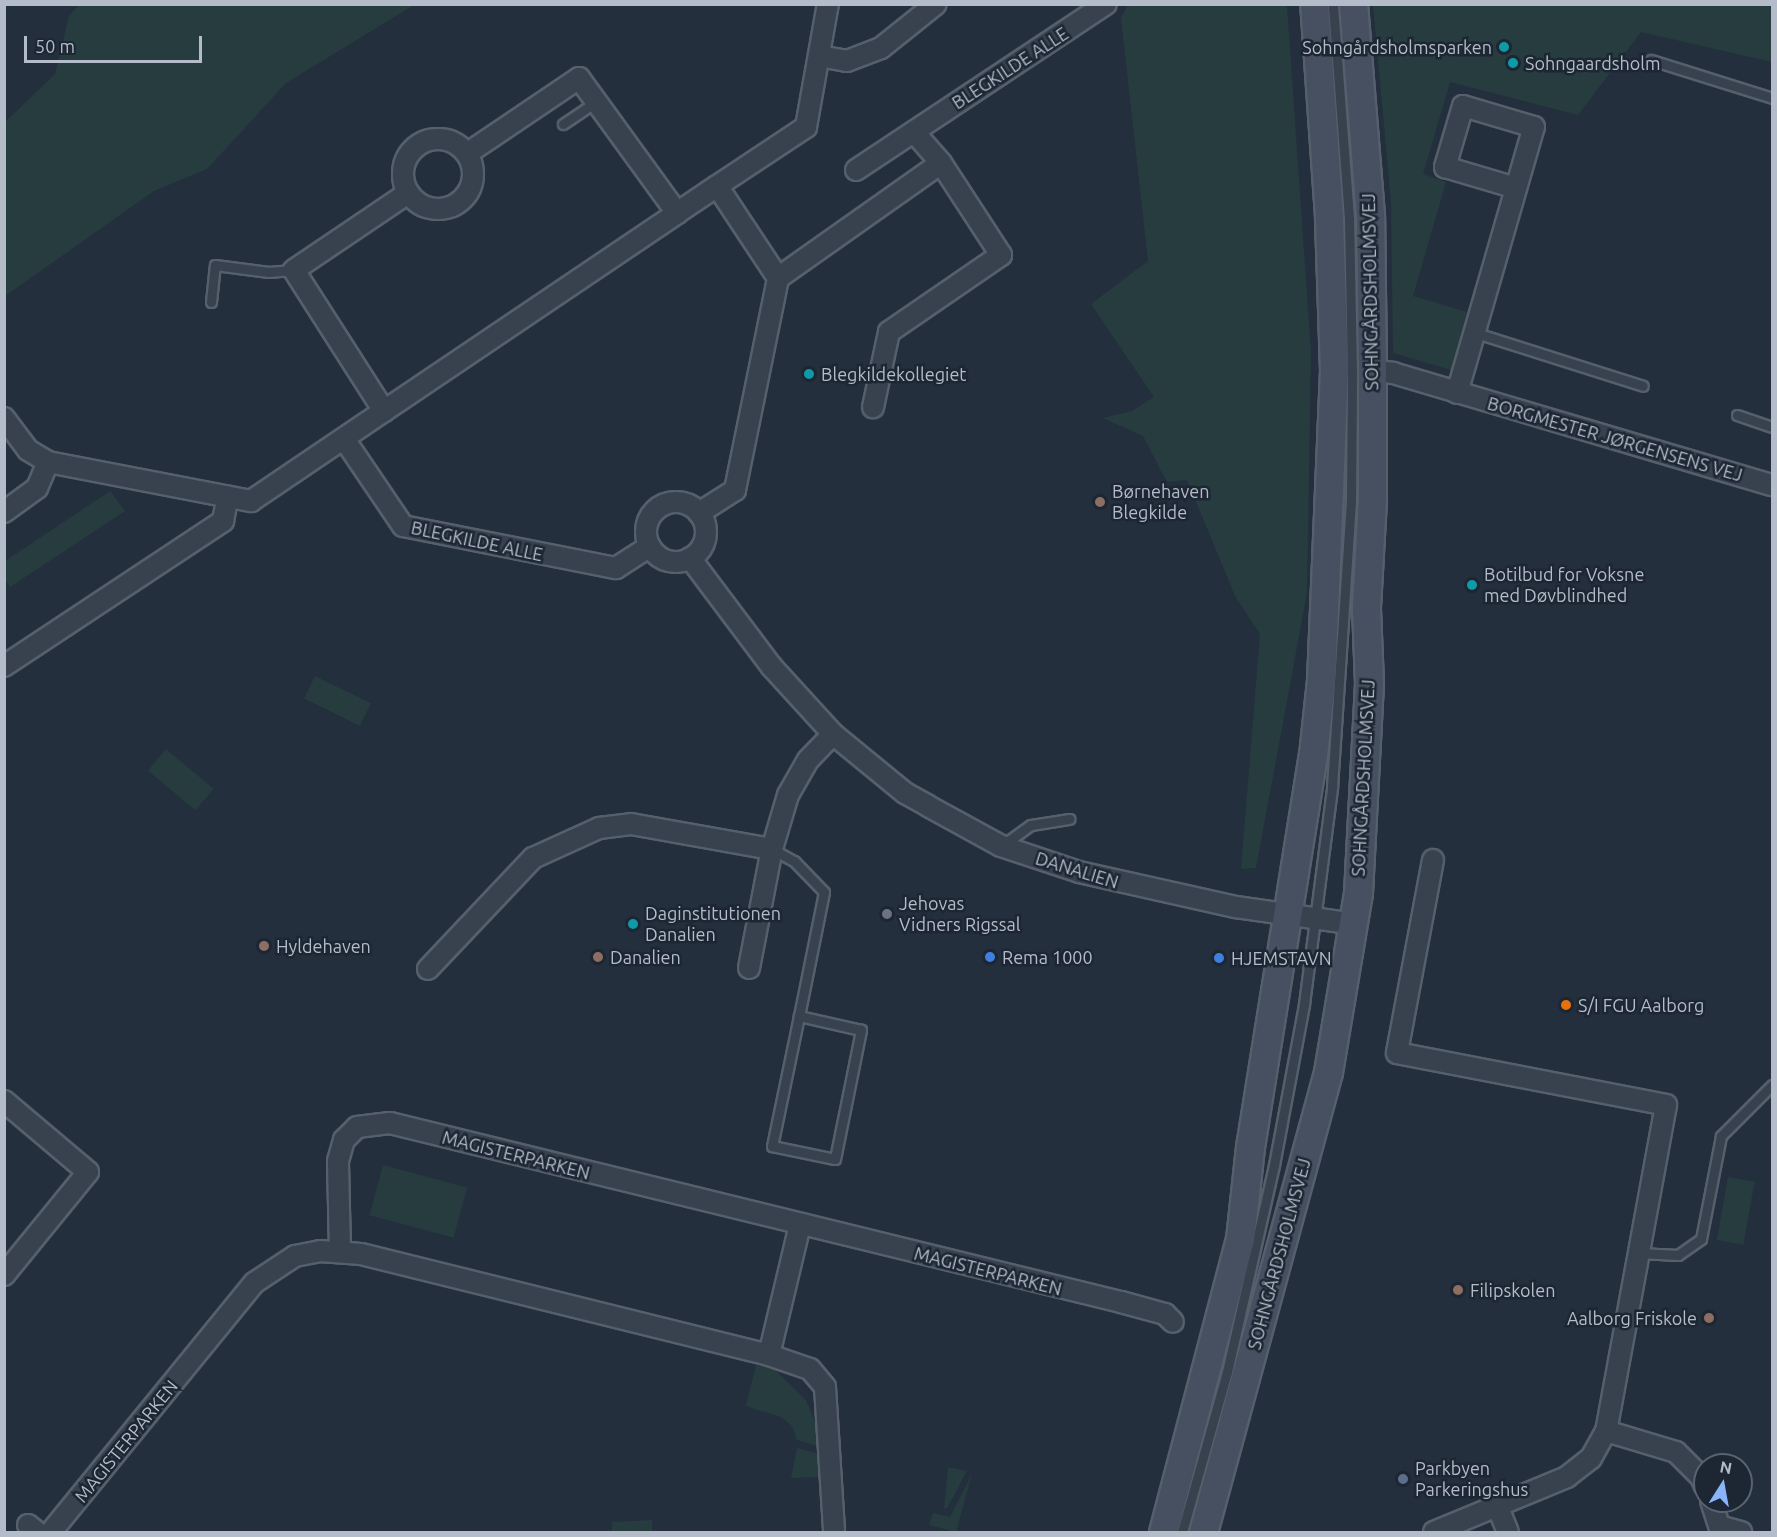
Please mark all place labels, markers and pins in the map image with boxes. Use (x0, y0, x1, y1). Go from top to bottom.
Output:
place label: Sohngårdsholmsparken (1302, 36, 1492, 58)
marker: Sohngårdsholmsparken (1497, 40, 1511, 54)
place label: Sohngaardsholm (1525, 52, 1661, 74)
marker: Sohngaardsholm (1506, 56, 1520, 70)
place label: Blegkildekollegiet (821, 363, 966, 385)
marker: Blegkildekollegiet (802, 367, 816, 381)
place label: Børnehaven Blegkilde (1112, 481, 1209, 524)
marker: Børnehaven Blegkilde (1093, 495, 1107, 509)
place label: Botilbud for Voksne med Døvblindhed (1484, 564, 1644, 606)
marker: Botilbud for Voksne med Døvblindhed (1465, 578, 1479, 592)
place label: Jehovas Vidners Rigssal (899, 893, 1020, 936)
place label: Daginstitutionen Danalien (645, 903, 781, 946)
marker: Jehovas Vidners Rigssal (880, 907, 894, 921)
marker: Daginstitutionen Danalien (626, 917, 640, 931)
place label: Hyldehaven (276, 935, 371, 957)
marker: Hyldehaven (257, 939, 271, 953)
place label: Danalien (610, 946, 681, 968)
place label: Rema 1000 (1002, 946, 1093, 968)
place label: HJEMSTAVN (1231, 947, 1332, 969)
marker: Danalien (591, 950, 605, 964)
marker: Rema 1000 (983, 950, 997, 964)
marker: HJEMSTAVN (1212, 951, 1226, 965)
place label: S/I FGU Aalborg (1578, 994, 1704, 1016)
marker: S/I FGU Aalborg (1559, 998, 1573, 1012)
place label: Filipskolen (1470, 1279, 1555, 1301)
marker: Filipskolen (1451, 1283, 1465, 1297)
place label: Aalborg Friskole (1567, 1307, 1697, 1329)
marker: Aalborg Friskole (1702, 1311, 1716, 1325)
place label: Parkbyen Parkeringshus (1415, 1458, 1528, 1500)
marker: Parkbyen Parkeringshus (1396, 1472, 1410, 1486)

